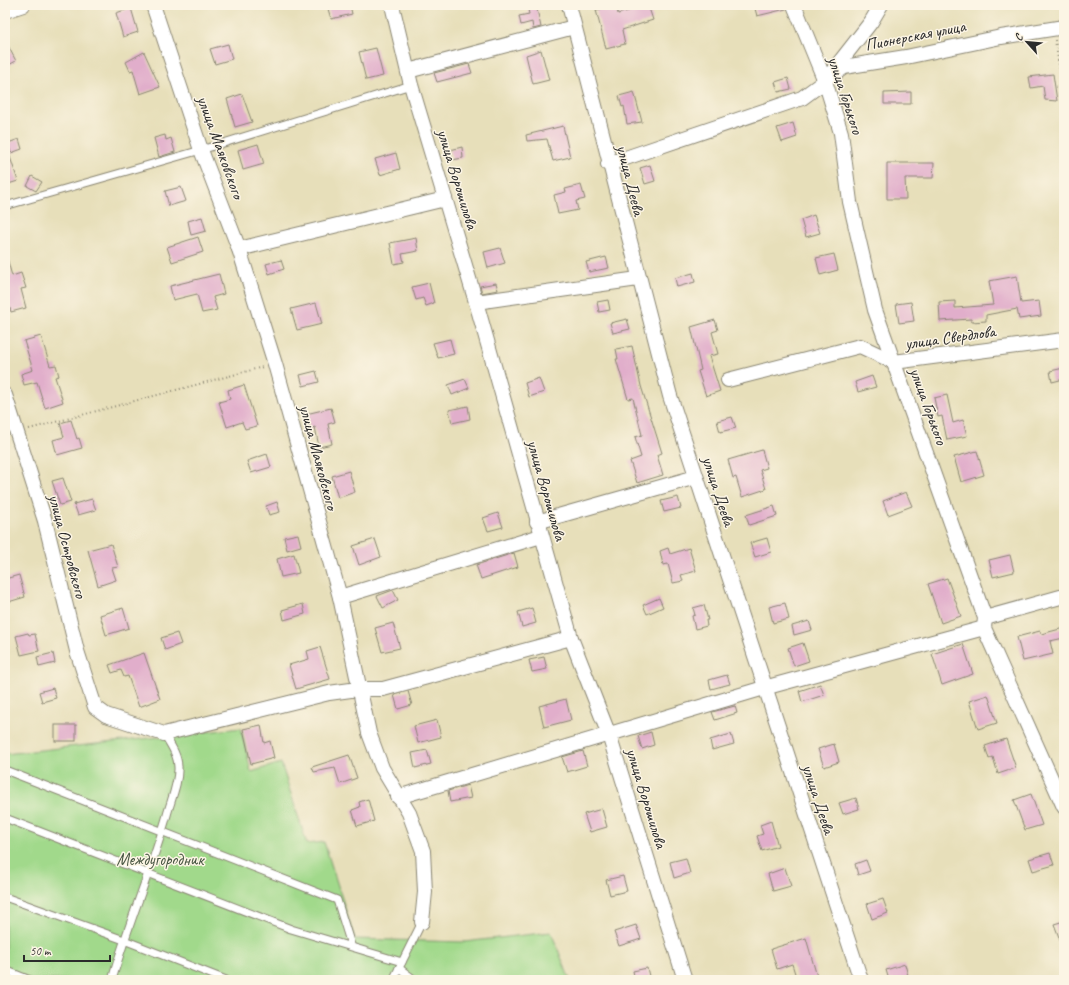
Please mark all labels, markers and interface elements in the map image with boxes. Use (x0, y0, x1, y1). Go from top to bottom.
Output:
street label: Пионерская улица (863, 15, 968, 56)
north arrow (1007, 22, 1047, 62)
text: С (1011, 30, 1026, 43)
street label: улица Горького (823, 53, 868, 138)
street label: улица Маяковского (192, 92, 250, 203)
street label: улица Ворошилова (432, 126, 483, 233)
street label: улица Деева (611, 142, 650, 220)
street label: улица Свердлова (903, 320, 999, 354)
street label: улица Горького (905, 364, 953, 449)
street label: улица Маяковского (294, 401, 343, 514)
street label: улица Ворошилова (522, 436, 571, 544)
street label: улица Деева (697, 453, 740, 531)
street label: улица Островского (43, 491, 92, 601)
street label: улица Ворошилова (621, 745, 672, 852)
street label: улица Деева (797, 761, 840, 839)
park label: Междугородник (116, 849, 205, 870)
scale bar (24, 937, 110, 963)
text: 50 m (30, 943, 52, 959)

